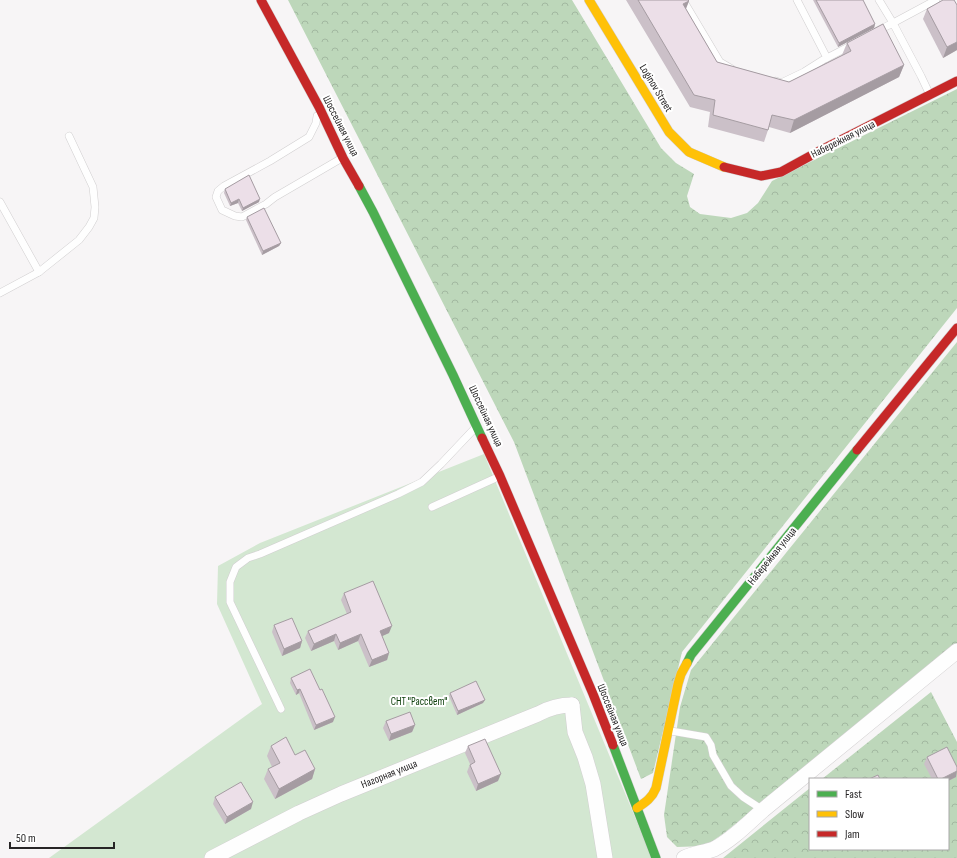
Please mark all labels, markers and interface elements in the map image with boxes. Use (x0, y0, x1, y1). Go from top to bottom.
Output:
street label: Loginov Street (637, 62, 676, 115)
street label: Шоссейная улица (320, 94, 362, 158)
street label: Набережная улица (809, 117, 877, 161)
street label: Шоссейная улица (466, 383, 506, 449)
street label: Набережная улица (745, 525, 799, 587)
street label: Шоссейная улица (595, 682, 631, 748)
park label: СНТ "Рассвет" (391, 695, 447, 708)
street label: Нагорная улица (359, 757, 419, 791)
legend (809, 778, 949, 850)
text: Fast (845, 787, 862, 802)
text: Slow (845, 807, 864, 822)
scale bar (10, 824, 114, 850)
text: Jam (844, 827, 860, 842)
text: 50 m (16, 831, 36, 846)

